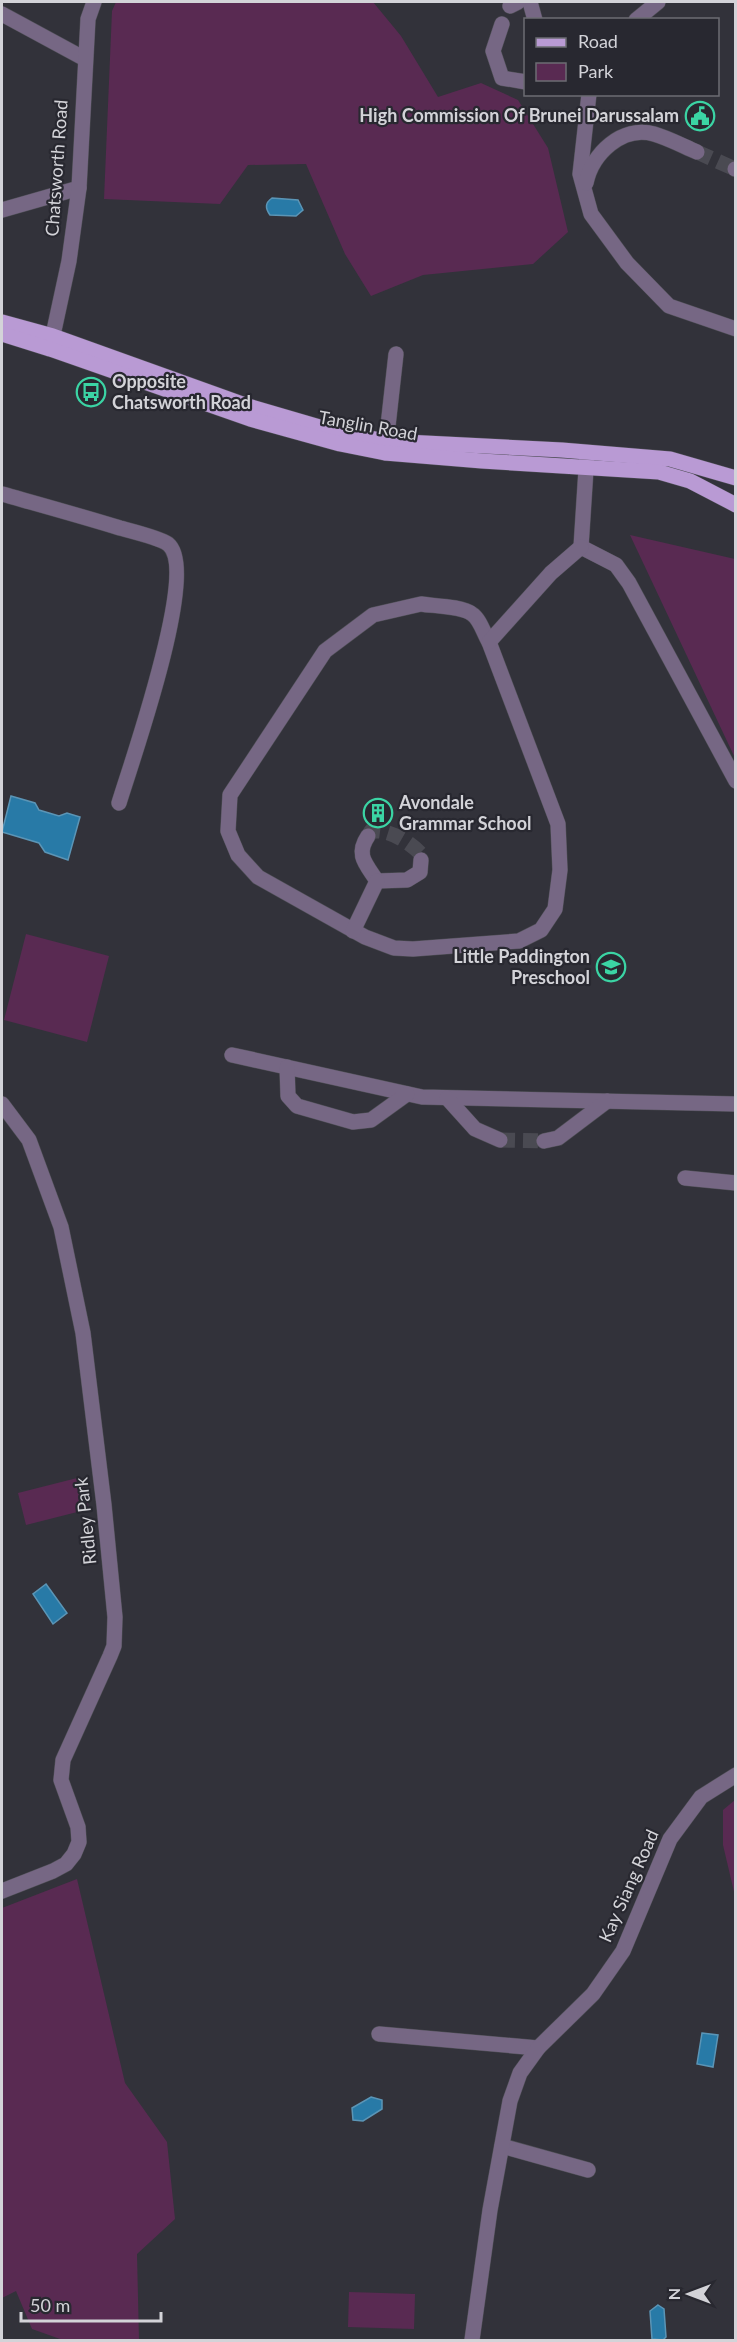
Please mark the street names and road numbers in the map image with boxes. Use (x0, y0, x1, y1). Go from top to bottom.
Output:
street label: Chatsworth Road (40, 99, 72, 237)
street label: Tanglin Road (317, 405, 419, 445)
street label: Ridley Park (69, 1476, 101, 1566)
street label: Kay Siang Road (593, 1826, 663, 1945)

